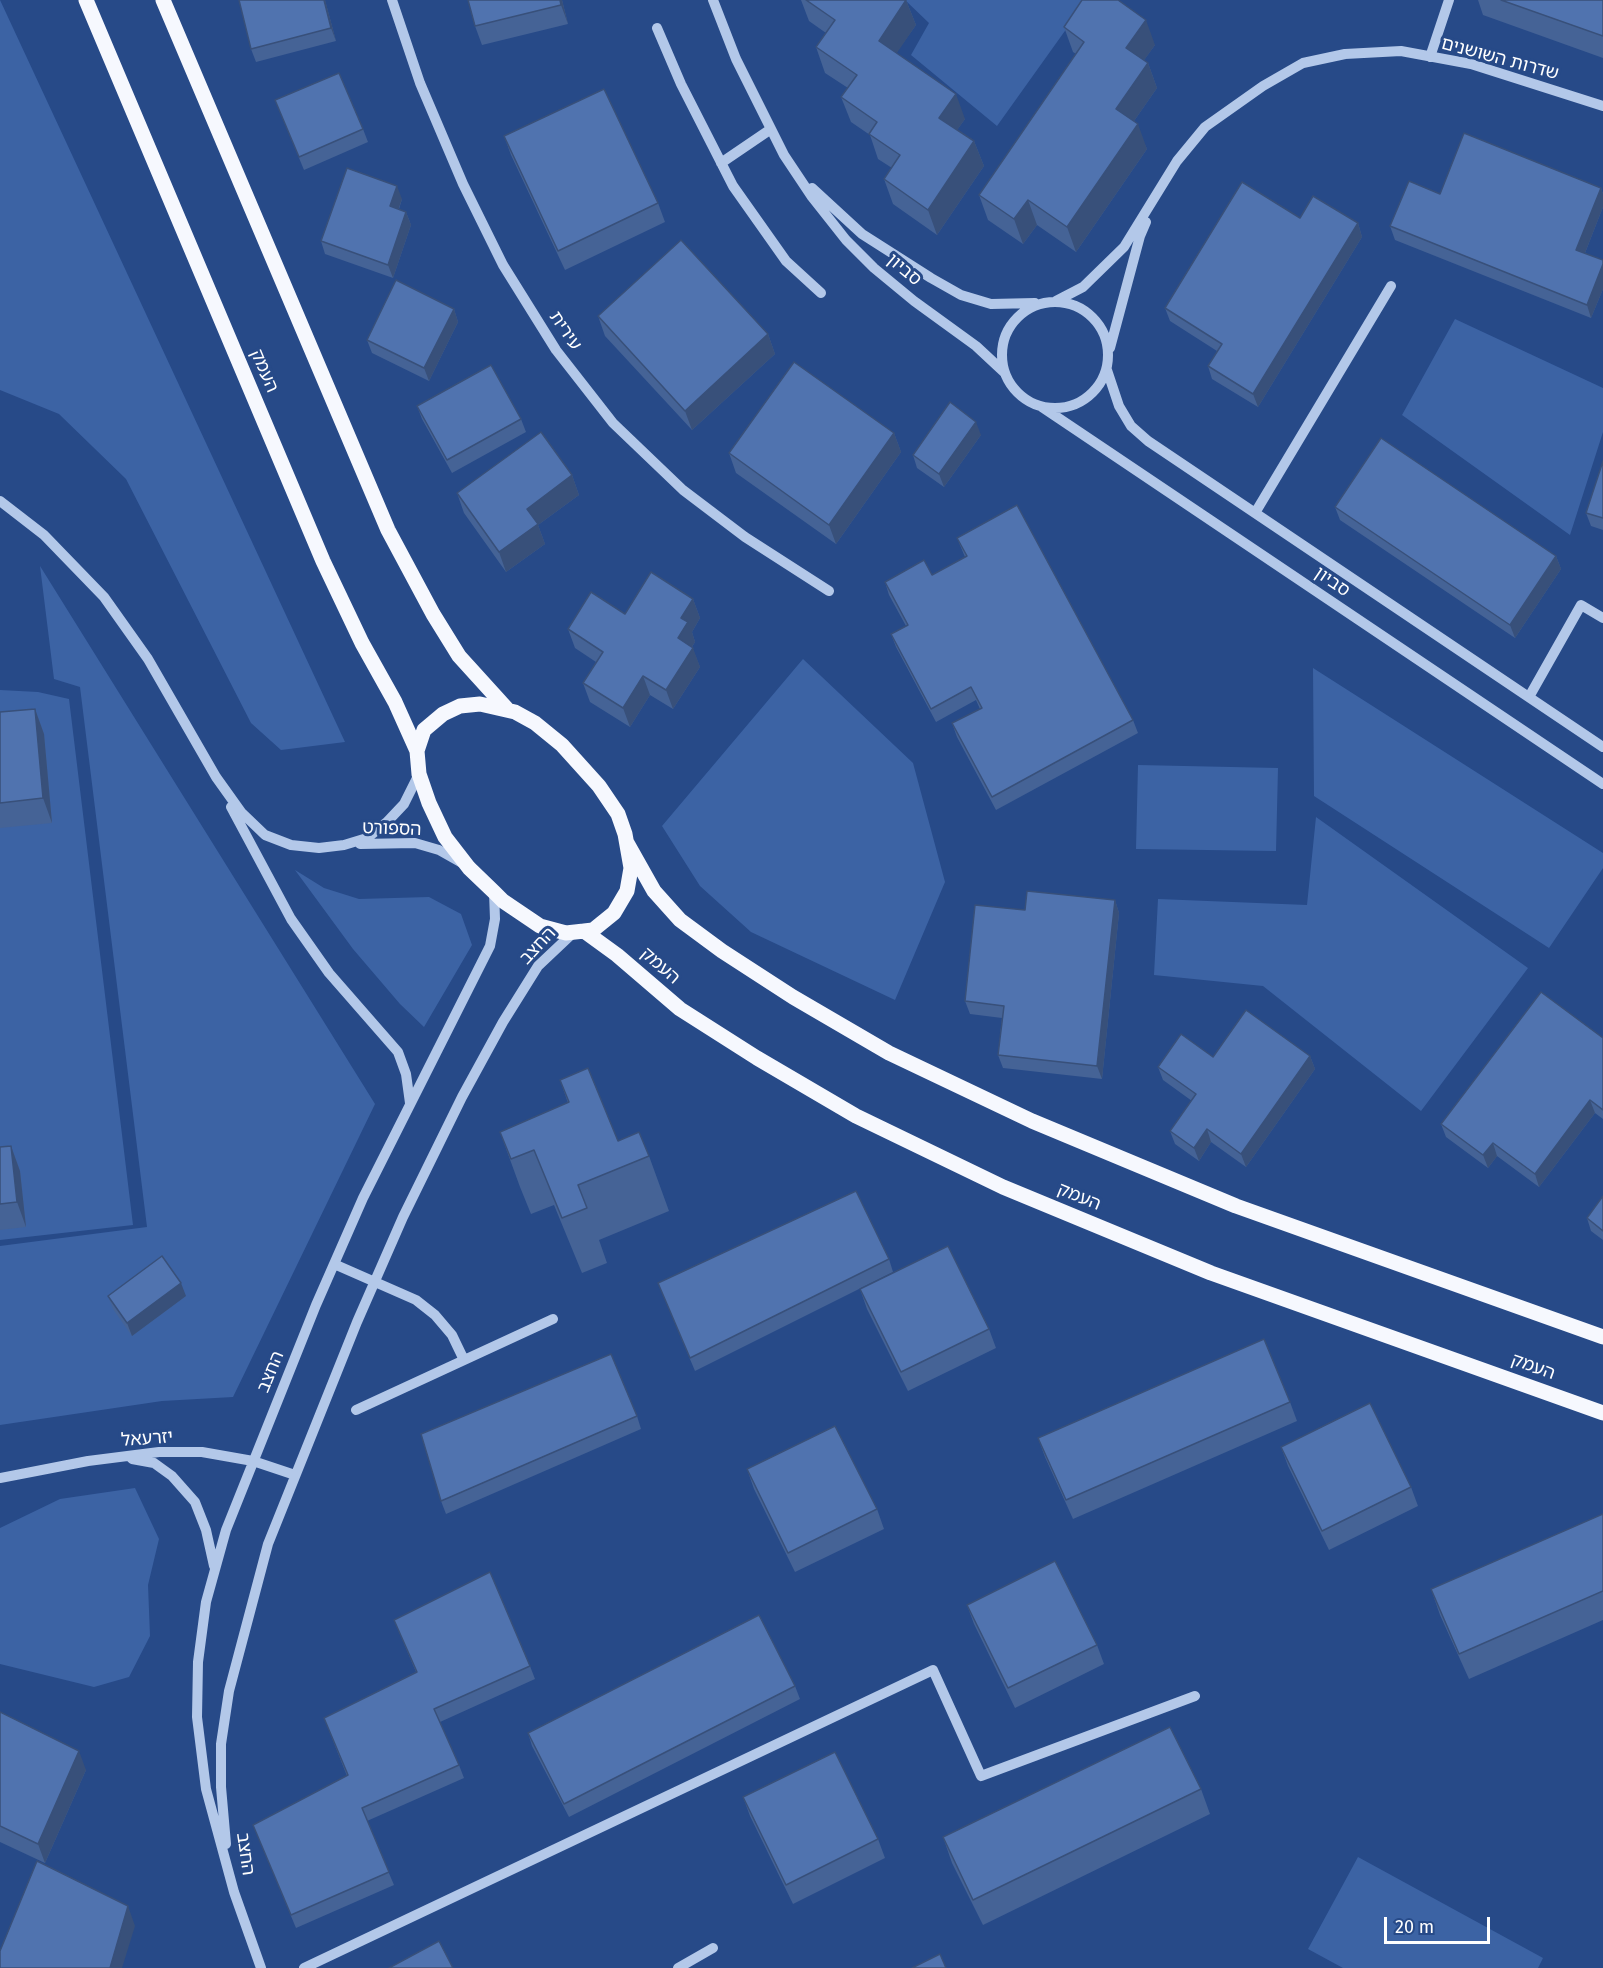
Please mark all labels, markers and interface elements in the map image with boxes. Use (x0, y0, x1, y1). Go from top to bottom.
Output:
street label: שדרות השושנים (1439, 33, 1561, 85)
street label: סביון (882, 249, 926, 291)
street label: עירית (544, 307, 586, 355)
street label: העמק (245, 346, 283, 396)
street label: סביון (1310, 562, 1354, 602)
street label: הספורט (362, 817, 422, 841)
street label: החצב (515, 923, 561, 969)
street label: העמק (636, 943, 684, 989)
street label: העמק (1054, 1179, 1104, 1215)
street label: החצב (253, 1348, 289, 1396)
street label: העמק (1508, 1349, 1558, 1385)
street label: יזרעאל (120, 1426, 174, 1452)
street label: החצב (231, 1831, 259, 1877)
scale bar (1387, 1905, 1494, 1943)
text: 20 m (1395, 1916, 1434, 1938)

